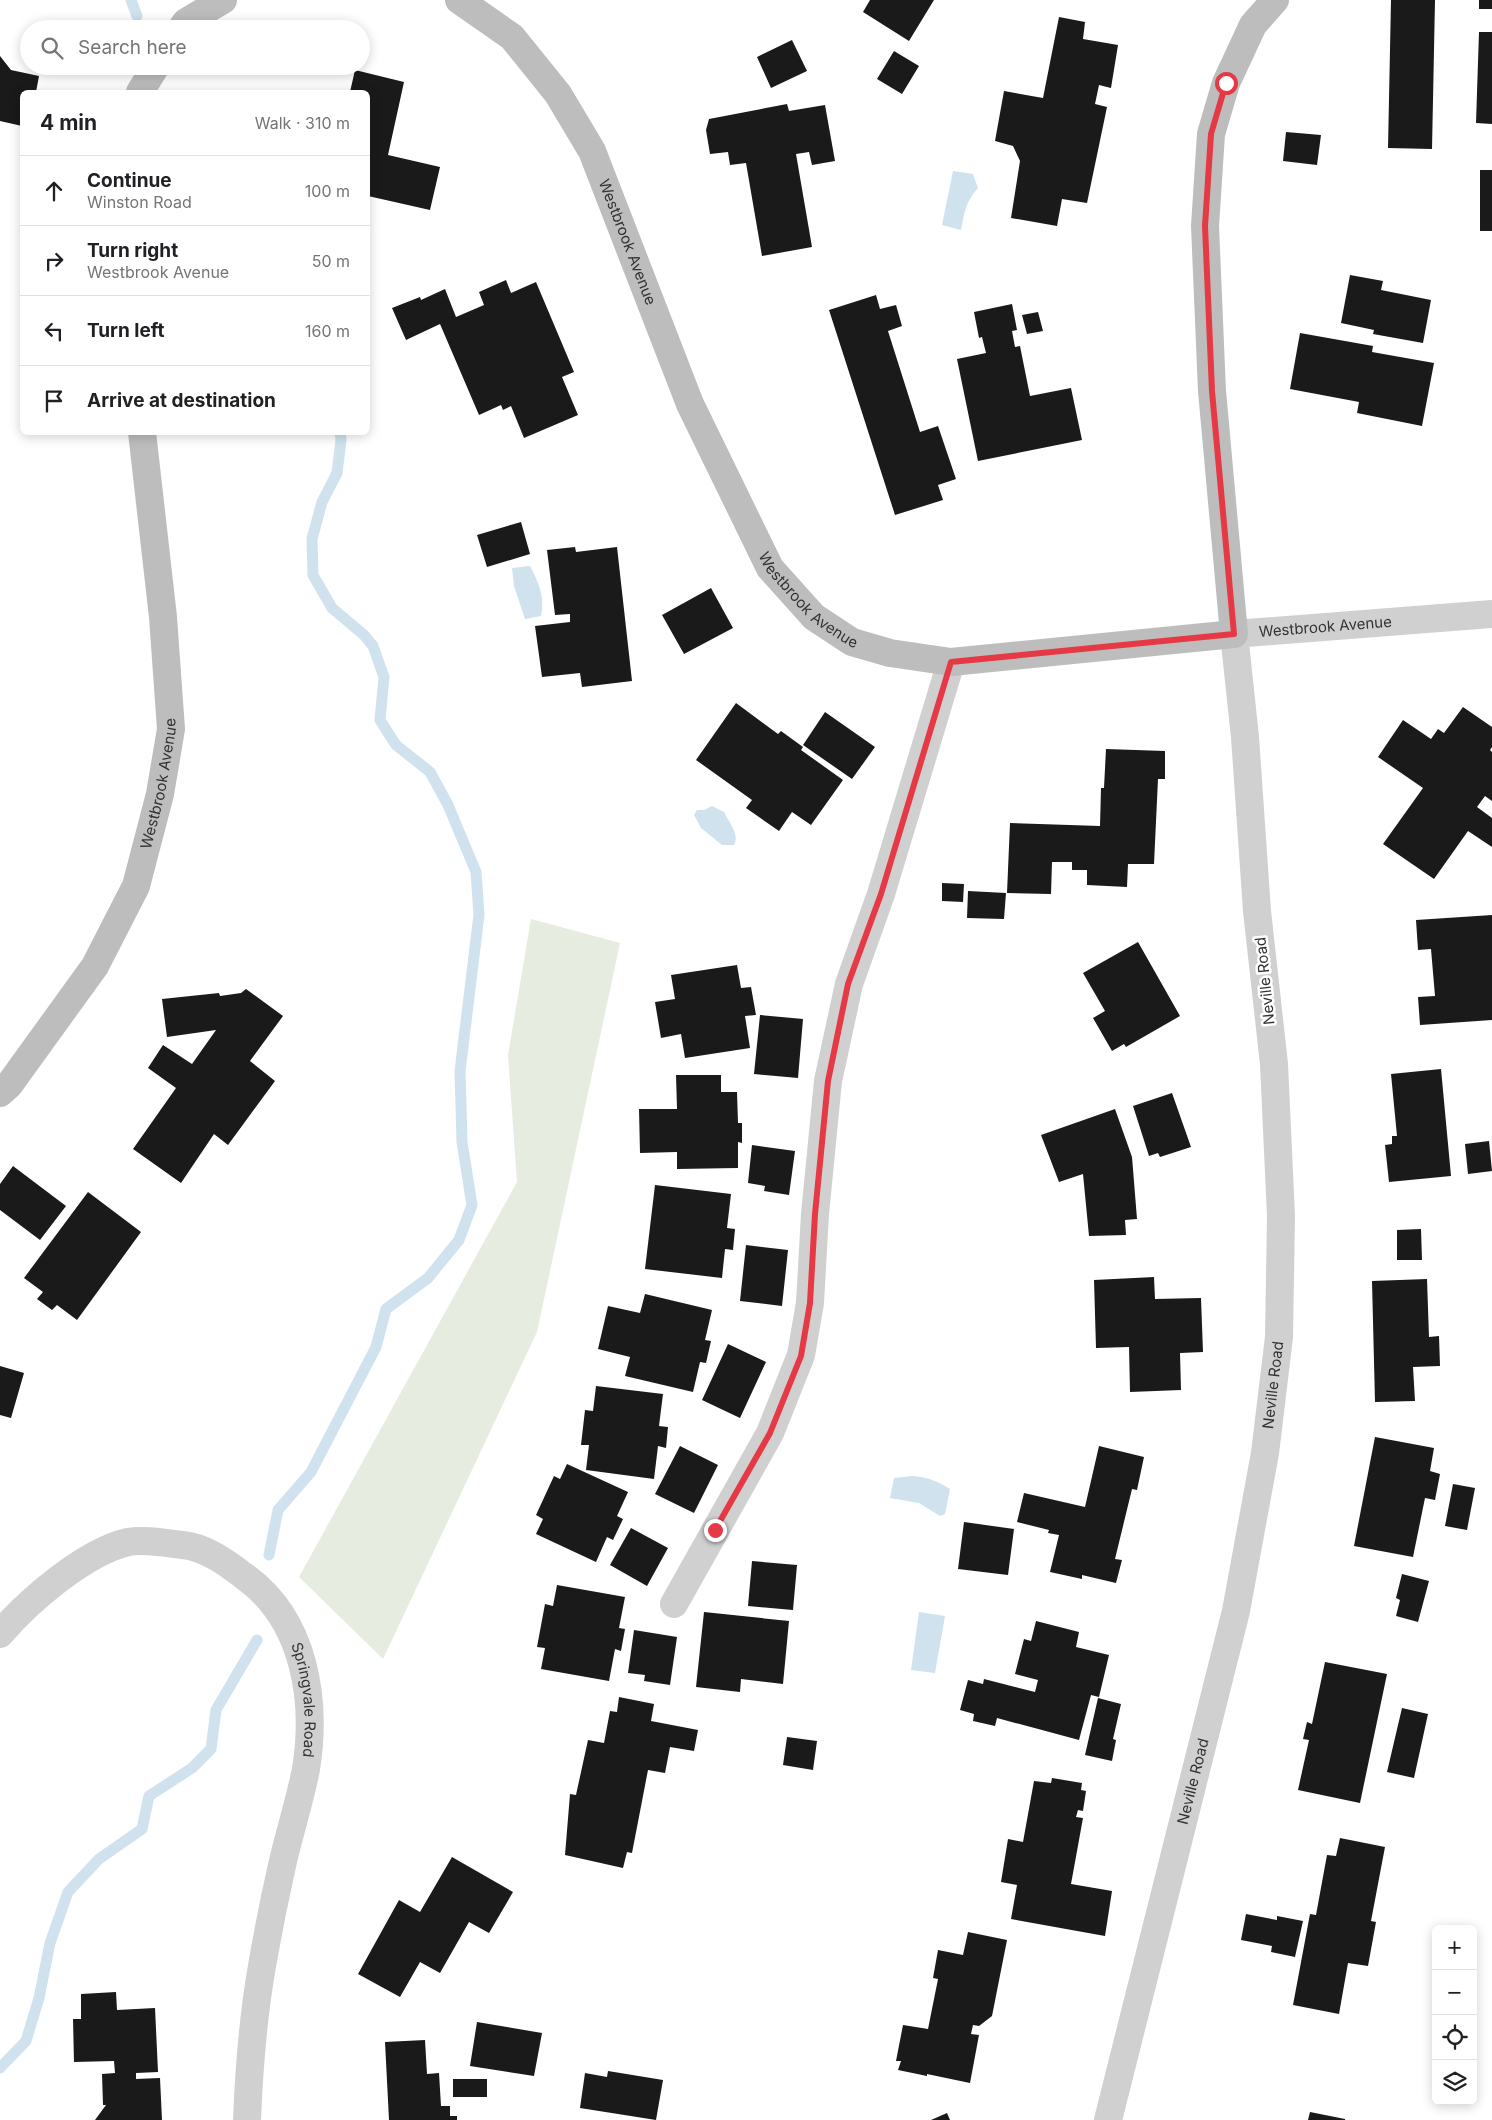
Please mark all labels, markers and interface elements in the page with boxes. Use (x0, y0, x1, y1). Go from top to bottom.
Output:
search box (20, 20, 370, 75)
icon: search (38, 34, 66, 62)
text: Search here (78, 36, 187, 59)
route start (1215, 72, 1238, 95)
text: 4 min (40, 110, 97, 135)
text: Walk · 310 m (255, 113, 350, 133)
text: Continue (87, 169, 172, 192)
street label: Westbrook Avenue (595, 176, 661, 308)
icon: ahead (40, 177, 68, 205)
text: 100 m (305, 181, 350, 201)
text: Winston Road (87, 192, 192, 212)
text: Turn right (87, 239, 178, 262)
icon: right (40, 247, 68, 275)
text: 50 m (312, 251, 350, 271)
text: Westbrook Avenue (87, 262, 229, 282)
icon: left (40, 317, 68, 345)
text: Turn left (87, 319, 165, 342)
text: 160 m (305, 321, 350, 341)
icon: arrive (40, 387, 68, 415)
text: Arrive at destination (87, 389, 276, 412)
street label: Westbrook Avenue (755, 549, 860, 652)
street label: Westbrook Avenue (1258, 612, 1392, 641)
street label: Westbrook Avenue (136, 717, 180, 851)
street label: Neville Road (1250, 936, 1279, 1026)
street label: Neville Road (1258, 1340, 1287, 1430)
route end (704, 1519, 727, 1542)
street label: Springvale Road (287, 1640, 320, 1759)
street label: Neville Road (1173, 1736, 1213, 1827)
map controls (1432, 1925, 1477, 2105)
button: + (1432, 1925, 1477, 1970)
button: − (1432, 1970, 1477, 2015)
button: locate (1432, 2015, 1477, 2060)
button: layers (1432, 2060, 1477, 2105)

